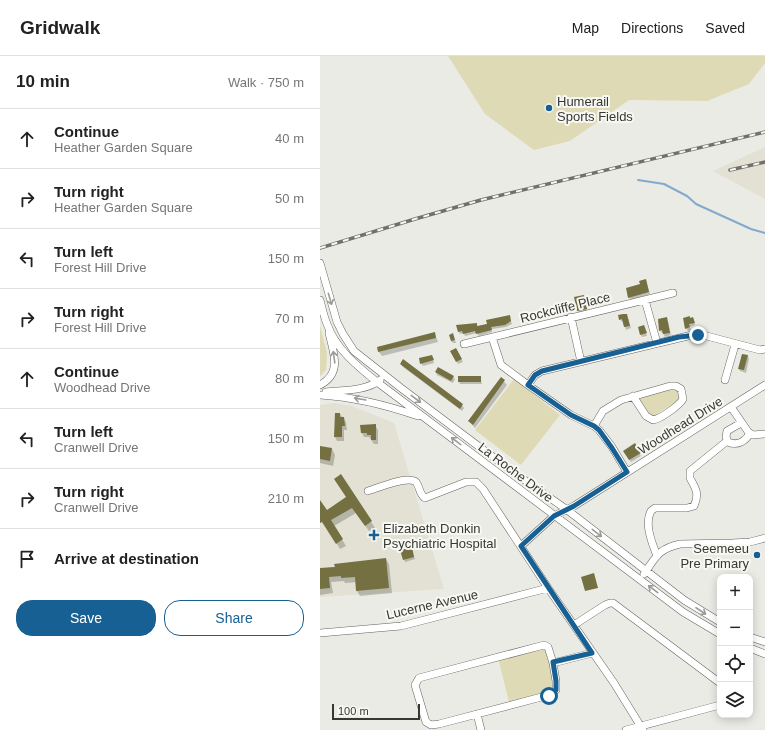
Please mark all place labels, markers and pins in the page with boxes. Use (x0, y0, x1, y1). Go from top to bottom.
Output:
place label: Humerail Sports Fields (557, 94, 633, 124)
marker: Humerail Sports Fields (544, 103, 554, 113)
place label: Elizabeth Donkin Psychiatric Hospital (383, 521, 497, 551)
marker: Elizabeth Donkin Psychiatric Hospital (368, 529, 380, 541)
place label: Seemeeu Pre Primary (680, 541, 749, 571)
marker: Seemeeu Pre Primary (752, 550, 762, 560)

